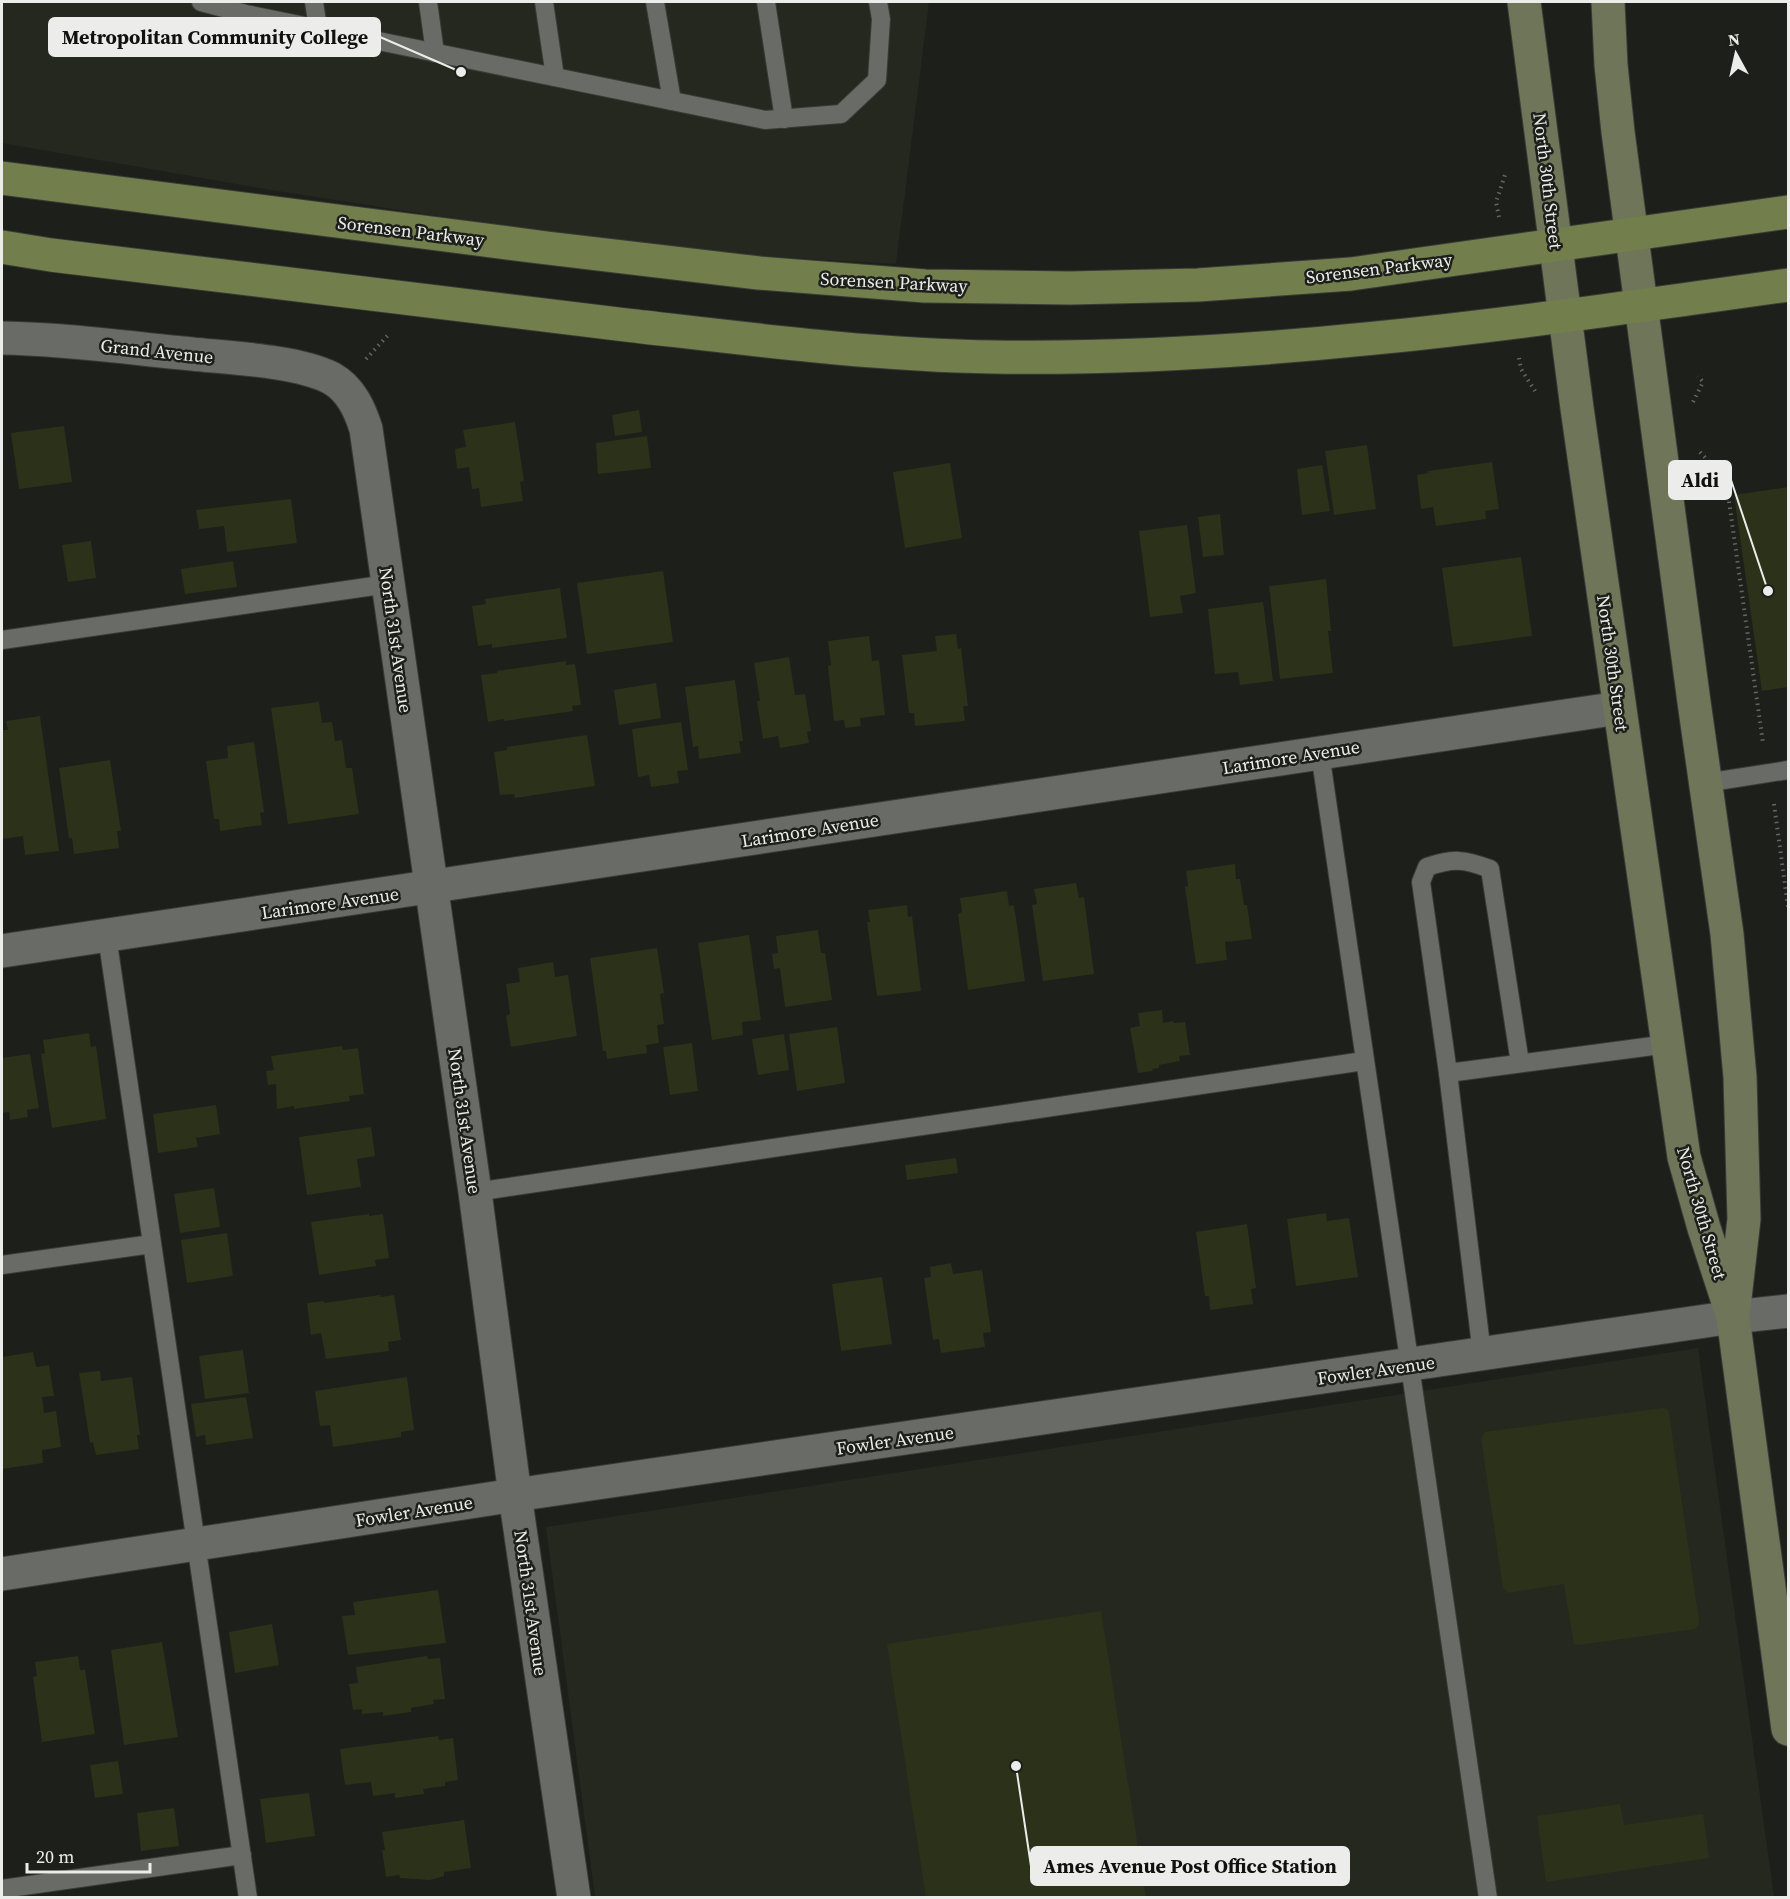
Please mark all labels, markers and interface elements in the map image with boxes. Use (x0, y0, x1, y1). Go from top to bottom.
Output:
callout: Metropolitan Community College (49, 18, 380, 56)
text: Metropolitan Community College (62, 23, 368, 51)
north arrow (1706, 24, 1766, 84)
text: N (1727, 27, 1742, 51)
street label: North 30th Street (1527, 111, 1569, 251)
street label: Sorensen Parkway (336, 210, 486, 252)
street label: Sorensen Parkway (1304, 247, 1454, 289)
street label: Sorensen Parkway (820, 266, 969, 298)
street label: Grand Avenue (99, 333, 215, 369)
callout: Aldi (1669, 461, 1731, 499)
text: Aldi (1681, 466, 1719, 494)
street label: North 31st Avenue (373, 566, 419, 714)
street label: North 30th Street (1591, 593, 1635, 733)
street label: Larimore Avenue (1221, 734, 1361, 780)
street label: Larimore Avenue (740, 807, 880, 853)
street label: Larimore Avenue (260, 881, 400, 925)
street label: North 31st Avenue (442, 1047, 488, 1195)
street label: North 30th Street (1671, 1144, 1733, 1282)
street label: Fowler Avenue (1316, 1349, 1436, 1391)
street label: Fowler Avenue (835, 1419, 955, 1461)
street label: Fowler Avenue (354, 1489, 474, 1533)
street label: North 31st Avenue (508, 1529, 554, 1677)
scale bar (27, 1836, 150, 1874)
text: 20 m (36, 1844, 74, 1869)
callout: Ames Avenue Post Office Station (1031, 1847, 1349, 1885)
text: Ames Avenue Post Office Station (1043, 1852, 1337, 1880)

